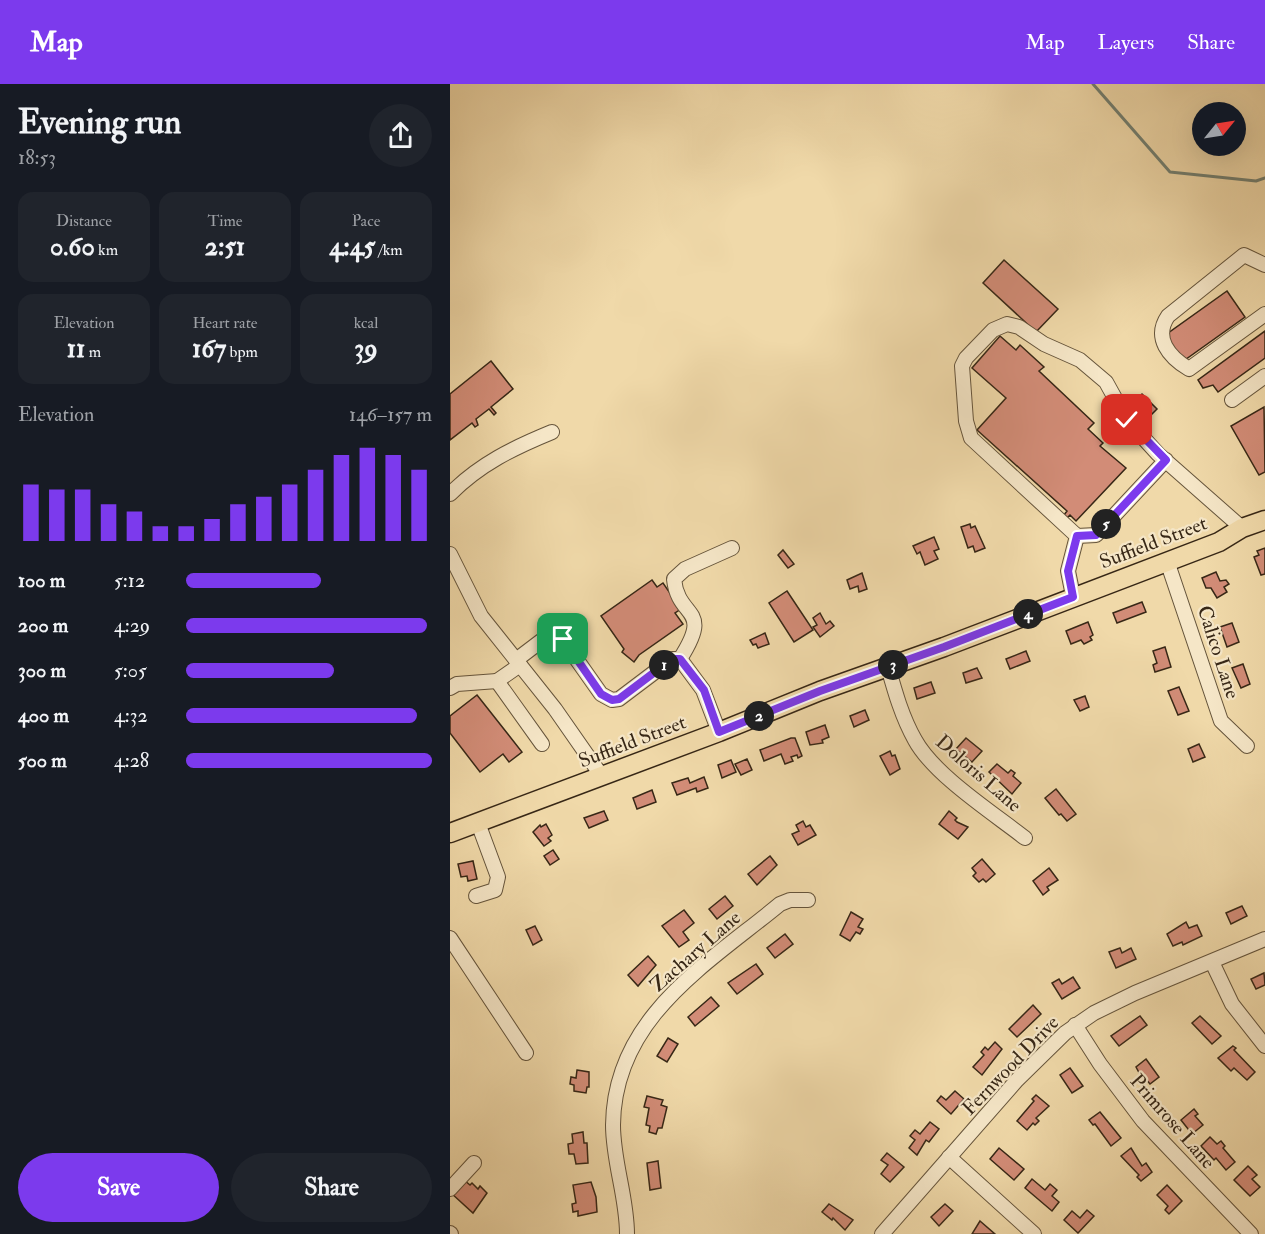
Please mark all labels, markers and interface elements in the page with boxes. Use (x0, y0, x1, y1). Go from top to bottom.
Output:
text: Map (30, 25, 83, 60)
text: Map (1025, 29, 1065, 56)
text: Layers (1098, 29, 1154, 56)
text: Share (1187, 29, 1235, 56)
text: Evening run (18, 102, 181, 143)
north arrow (1192, 102, 1246, 156)
map controls (1192, 102, 1246, 156)
button: share (369, 104, 432, 167)
text: 18:53 (18, 145, 56, 170)
text: Distance (56, 211, 112, 231)
text: Time (208, 211, 242, 231)
text: Pace (352, 211, 380, 231)
text: 0.60 (50, 231, 95, 263)
text: 2:51 (205, 231, 245, 263)
text: 4:45 (329, 231, 375, 263)
text: km (95, 240, 118, 260)
text: /km (375, 240, 403, 260)
text: Elevation (54, 313, 114, 333)
text: Heart rate (192, 313, 258, 333)
text: kcal (354, 313, 378, 333)
text: 11 (67, 333, 85, 365)
text: 167 (192, 333, 226, 365)
text: 39 (354, 333, 378, 365)
text: m (85, 342, 101, 362)
text: bpm (226, 342, 258, 362)
pin (1101, 394, 1152, 445)
text: Elevation (18, 402, 94, 427)
text: 146–157 m (349, 402, 432, 427)
icon: check (1110, 403, 1143, 436)
pin: 5 (1091, 509, 1121, 539)
street label: Suffield Street (1096, 510, 1211, 574)
text: 5 (1102, 514, 1110, 534)
text: 100 m (18, 568, 65, 593)
text: 5:12 (114, 568, 145, 593)
pin: 4 (1013, 599, 1043, 629)
street label: Calico Lane (1192, 602, 1245, 702)
text: 4 (1024, 604, 1032, 624)
text: 200 m (18, 613, 68, 638)
text: 4:29 (114, 613, 150, 638)
pin (537, 613, 588, 664)
icon: arrive (546, 622, 579, 655)
pin: 1 (649, 650, 679, 680)
pin: 3 (878, 650, 908, 680)
text: 1 (661, 655, 667, 675)
text: 3 (890, 655, 896, 675)
text: 300 m (18, 658, 66, 683)
text: 5:05 (114, 658, 147, 683)
pin: 2 (744, 701, 774, 731)
text: 400 m (18, 703, 69, 728)
text: 4:32 (114, 703, 148, 728)
text: 2 (755, 706, 763, 726)
street label: Suffield Street (575, 709, 690, 773)
street label: Doloris Lane (931, 729, 1027, 817)
text: 500 m (18, 748, 67, 773)
text: 4:28 (114, 748, 149, 773)
street label: Zachary Lane (645, 905, 746, 998)
street label: Fernwood Drive (956, 1010, 1064, 1121)
street label: Primrose Lane (1125, 1069, 1221, 1174)
button: Save (18, 1153, 219, 1222)
button: Share (231, 1153, 432, 1222)

